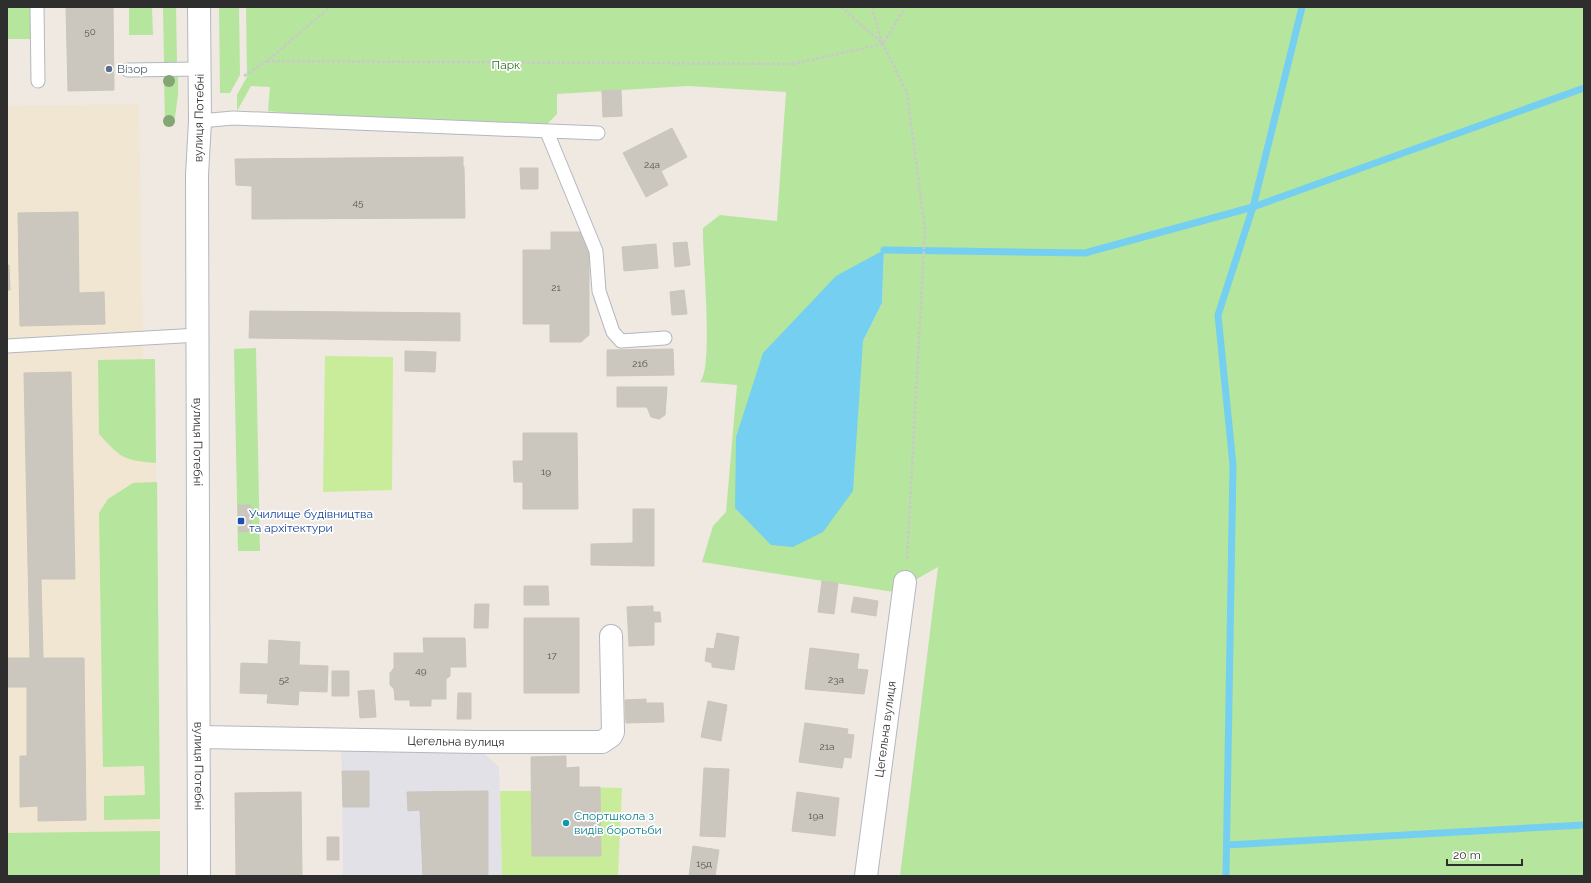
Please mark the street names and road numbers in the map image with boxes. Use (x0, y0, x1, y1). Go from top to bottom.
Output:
street label: вулиця Потебні (191, 74, 207, 162)
street label: вулиця Потебні (191, 398, 205, 486)
street label: Цегельна вулиця (872, 680, 899, 778)
street label: вулиця Потебні (192, 722, 206, 810)
street label: Цегельна вулиця (407, 734, 505, 749)

